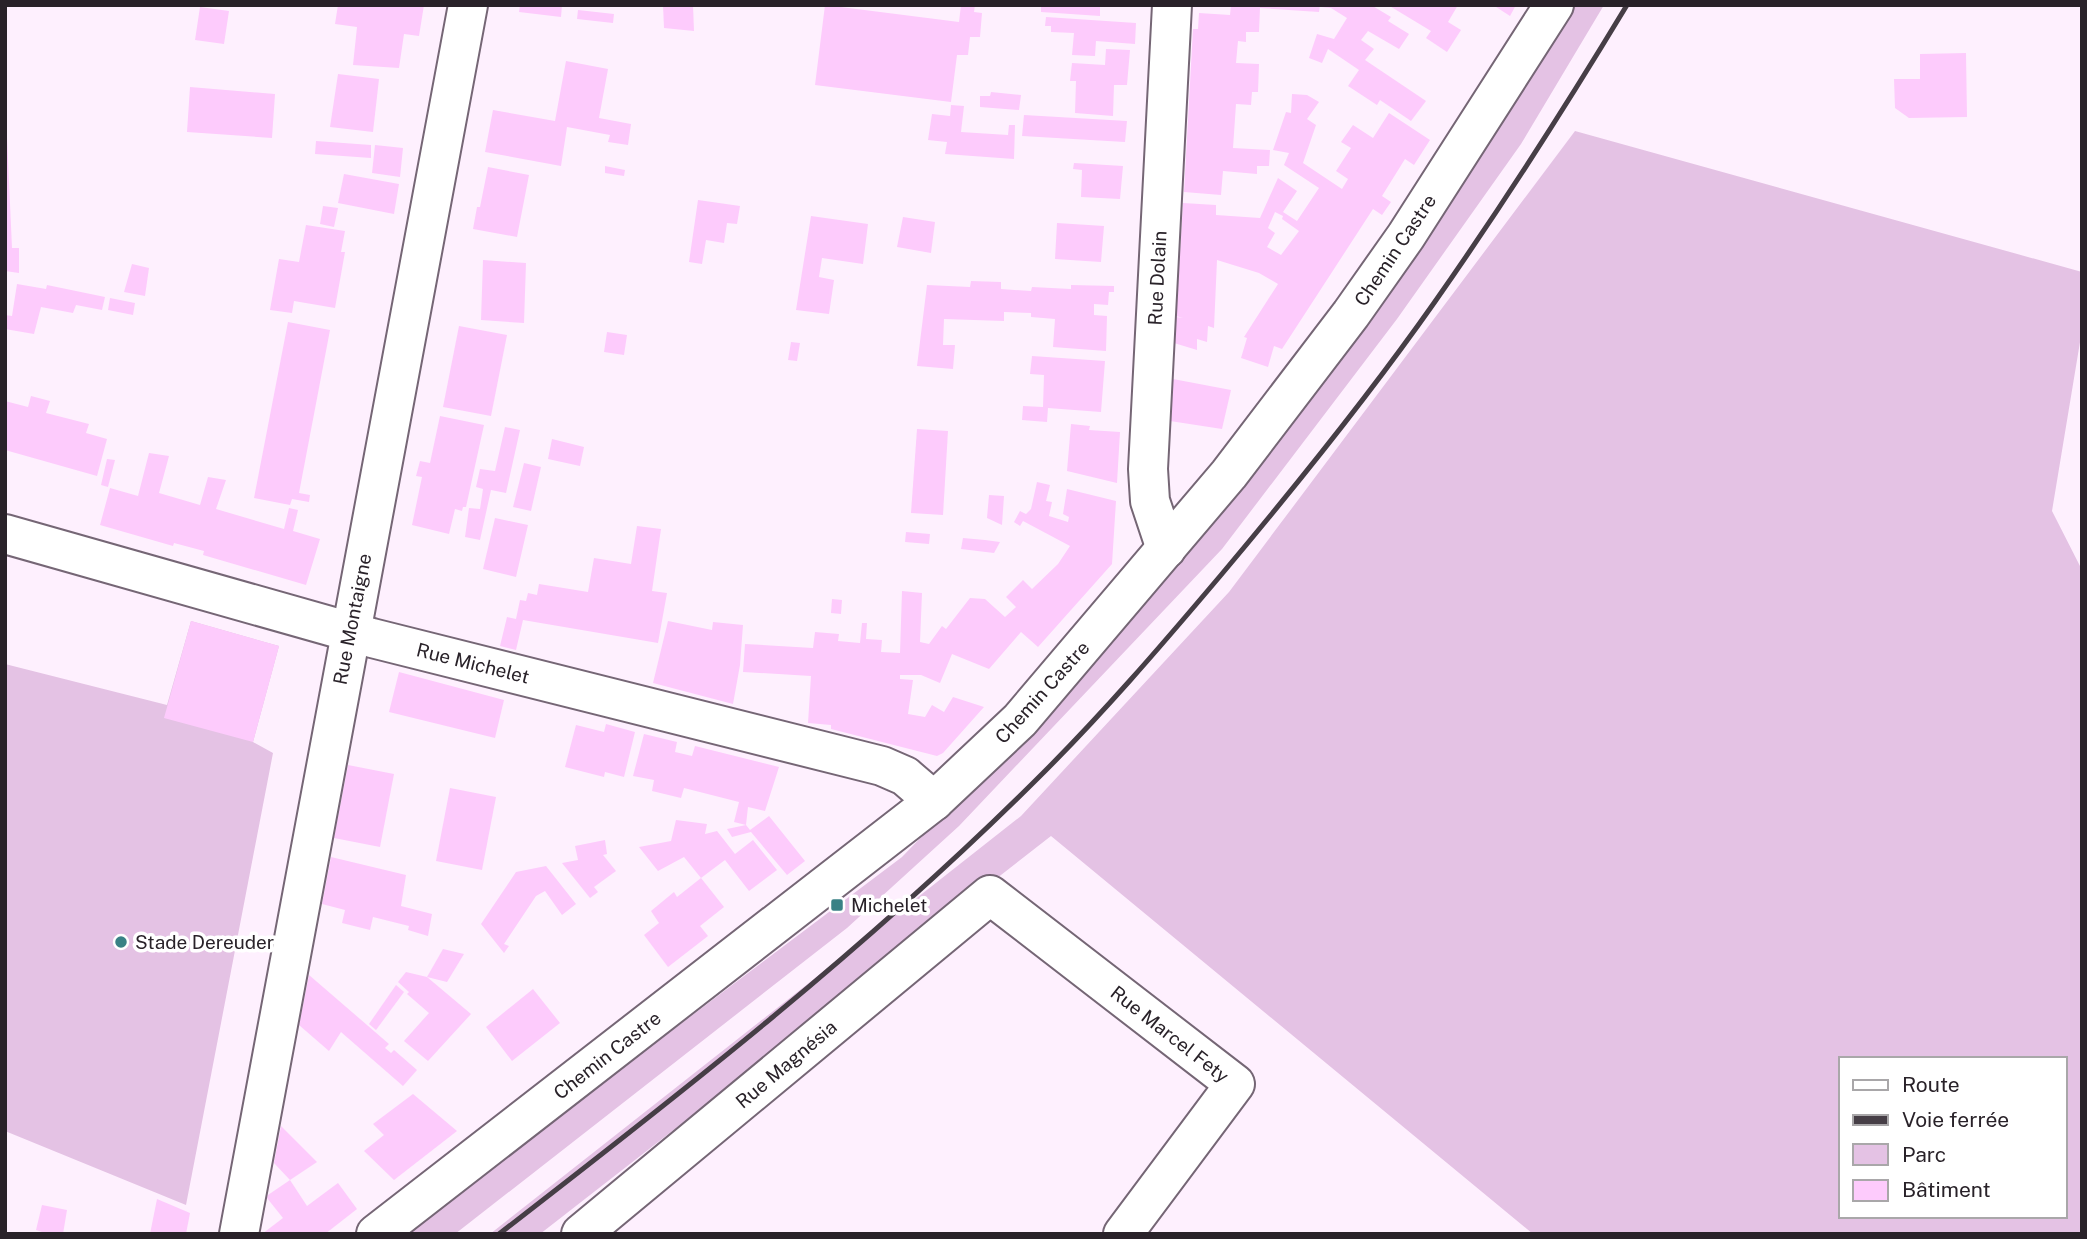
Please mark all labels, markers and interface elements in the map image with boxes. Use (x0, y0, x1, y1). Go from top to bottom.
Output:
street label: Chemin Castre (1350, 190, 1440, 310)
street label: Rue Dolain (1144, 230, 1170, 326)
street label: Rue Montaigne (329, 552, 375, 686)
street label: Chemin Castre (990, 636, 1094, 748)
street label: Rue Michelet (414, 638, 532, 688)
place label: Michelet (851, 894, 927, 916)
marker: Michelet (829, 897, 845, 913)
place label: Stade Dereuder (135, 931, 274, 953)
marker: Stade Dereuder (113, 934, 129, 950)
street label: Rue Marcel Fety (1107, 981, 1233, 1087)
street label: Chemin Castre (549, 1006, 665, 1104)
street label: Rue Magnésia (731, 1016, 841, 1112)
legend (1839, 1057, 2066, 1218)
text: Route (1902, 1072, 1960, 1097)
text: Voie ferrée (1902, 1107, 2009, 1132)
text: Parc (1902, 1142, 1946, 1167)
text: Bâtiment (1902, 1177, 1991, 1202)

